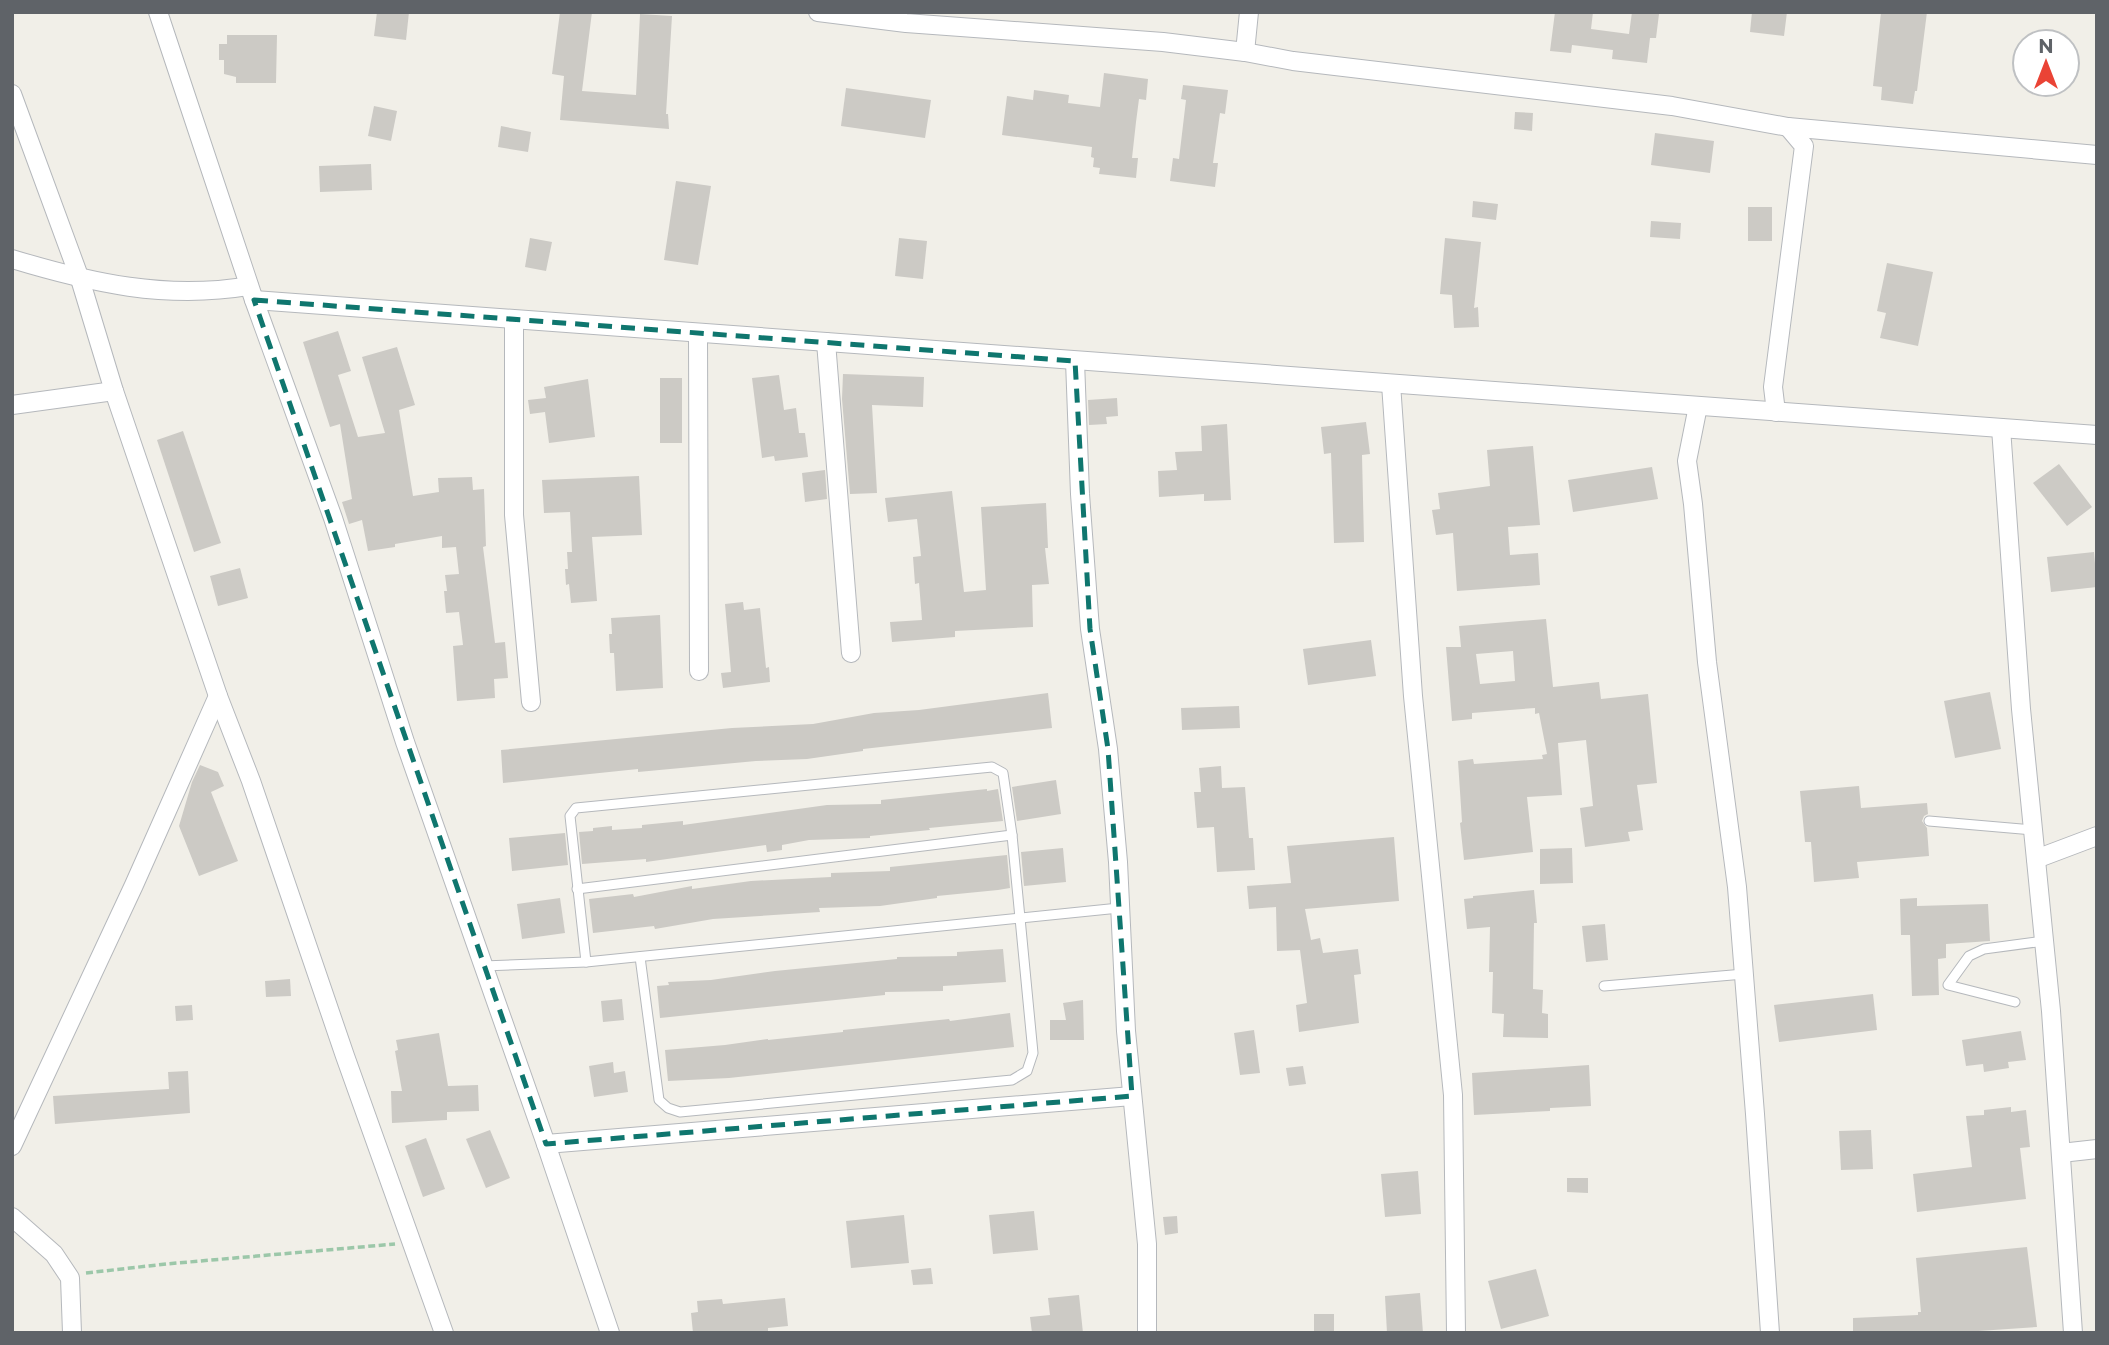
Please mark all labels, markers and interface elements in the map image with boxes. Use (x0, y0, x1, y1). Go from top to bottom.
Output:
north arrow (2011, 28, 2081, 98)
text: N (2038, 35, 2054, 58)

